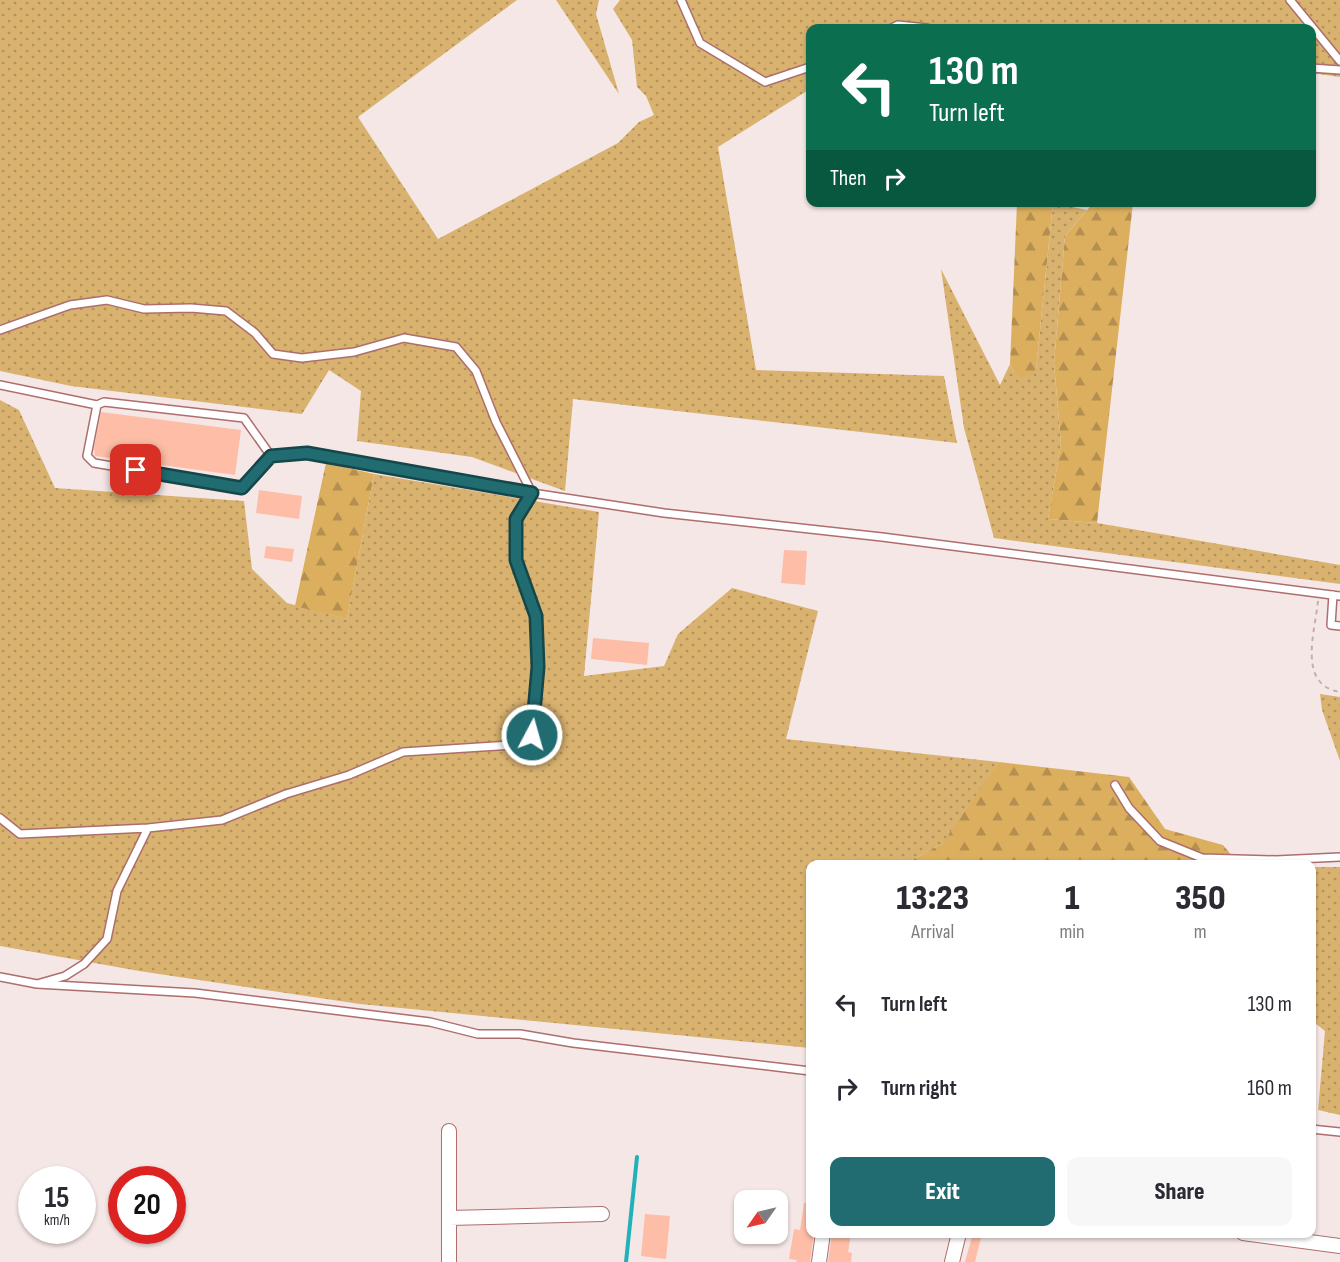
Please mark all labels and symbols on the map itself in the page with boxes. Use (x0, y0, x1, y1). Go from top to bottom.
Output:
pin (110, 444, 161, 495)
position arrow (500, 703, 564, 767)
speed limit sign: 20 (108, 1166, 186, 1244)
north arrow (734, 1190, 788, 1244)

